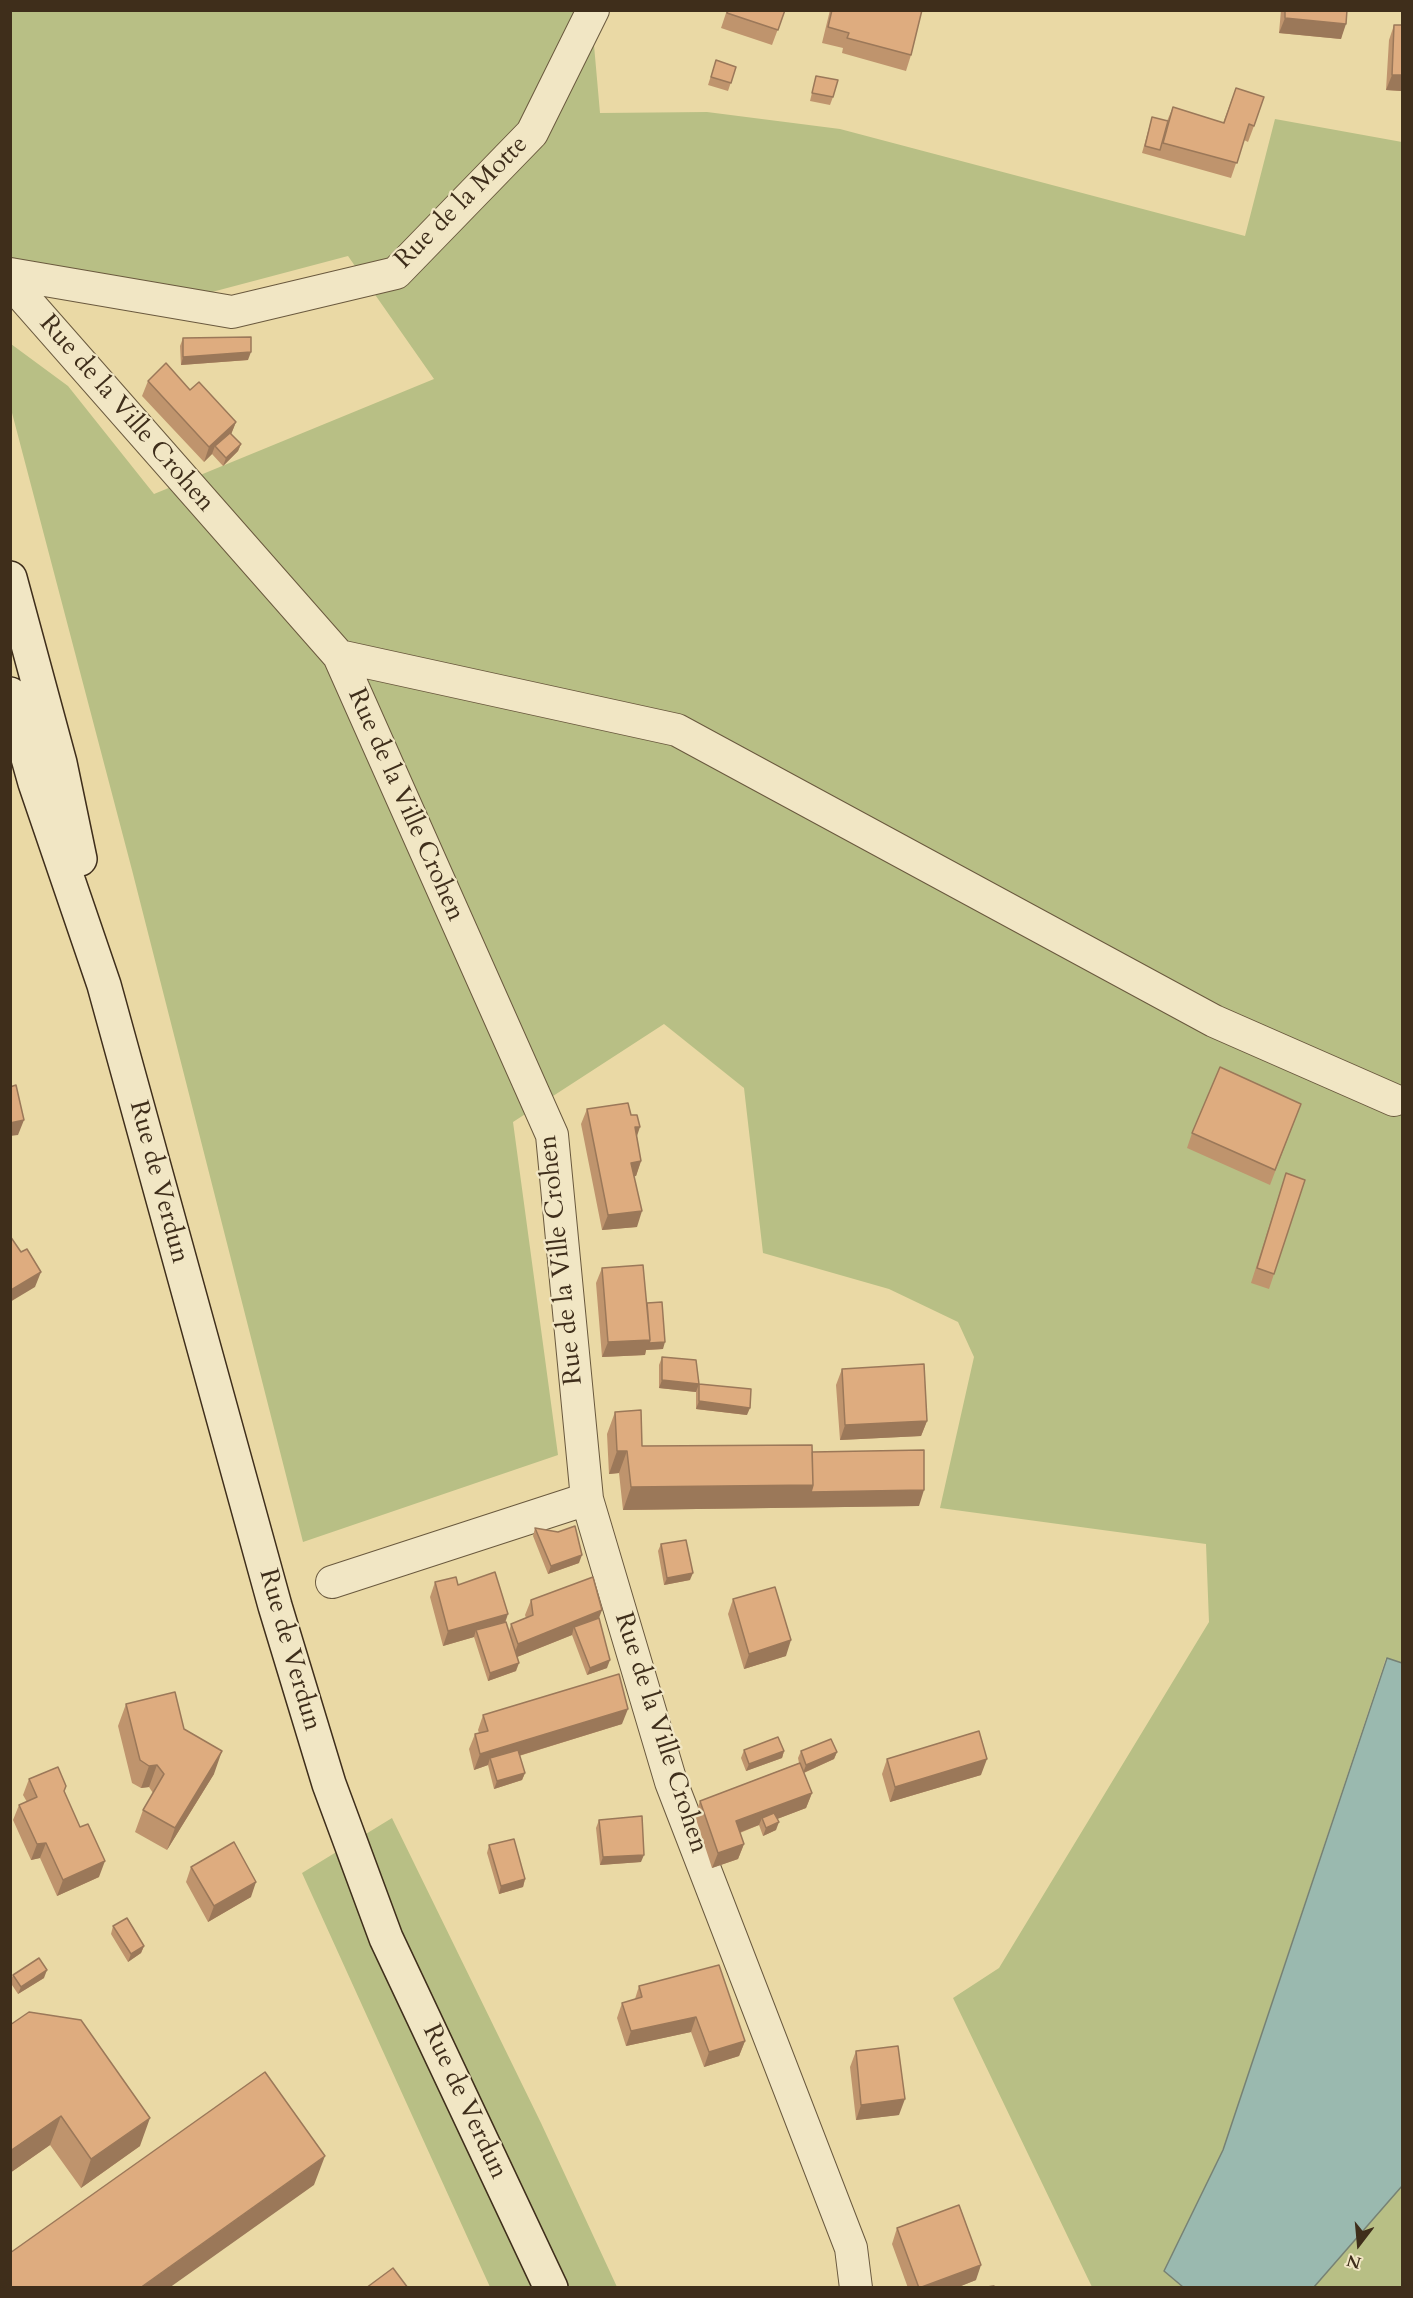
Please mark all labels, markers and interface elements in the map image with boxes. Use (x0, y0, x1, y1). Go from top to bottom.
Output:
street label: Rue de la Motte (389, 130, 535, 276)
street label: Rue de la Ville Crohen (32, 309, 220, 519)
street label: Rue de la Ville Crohen (340, 684, 470, 926)
street label: Rue de Verdun (121, 1097, 195, 1267)
street label: Rue de la Ville Crohen (533, 1133, 591, 1387)
street label: Rue de Verdun (251, 1565, 327, 1735)
street label: Rue de la Ville Crohen (606, 1609, 714, 1857)
street label: Rue de Verdun (415, 2020, 513, 2184)
north arrow (1329, 2214, 1389, 2274)
text: N (1344, 2249, 1364, 2274)

